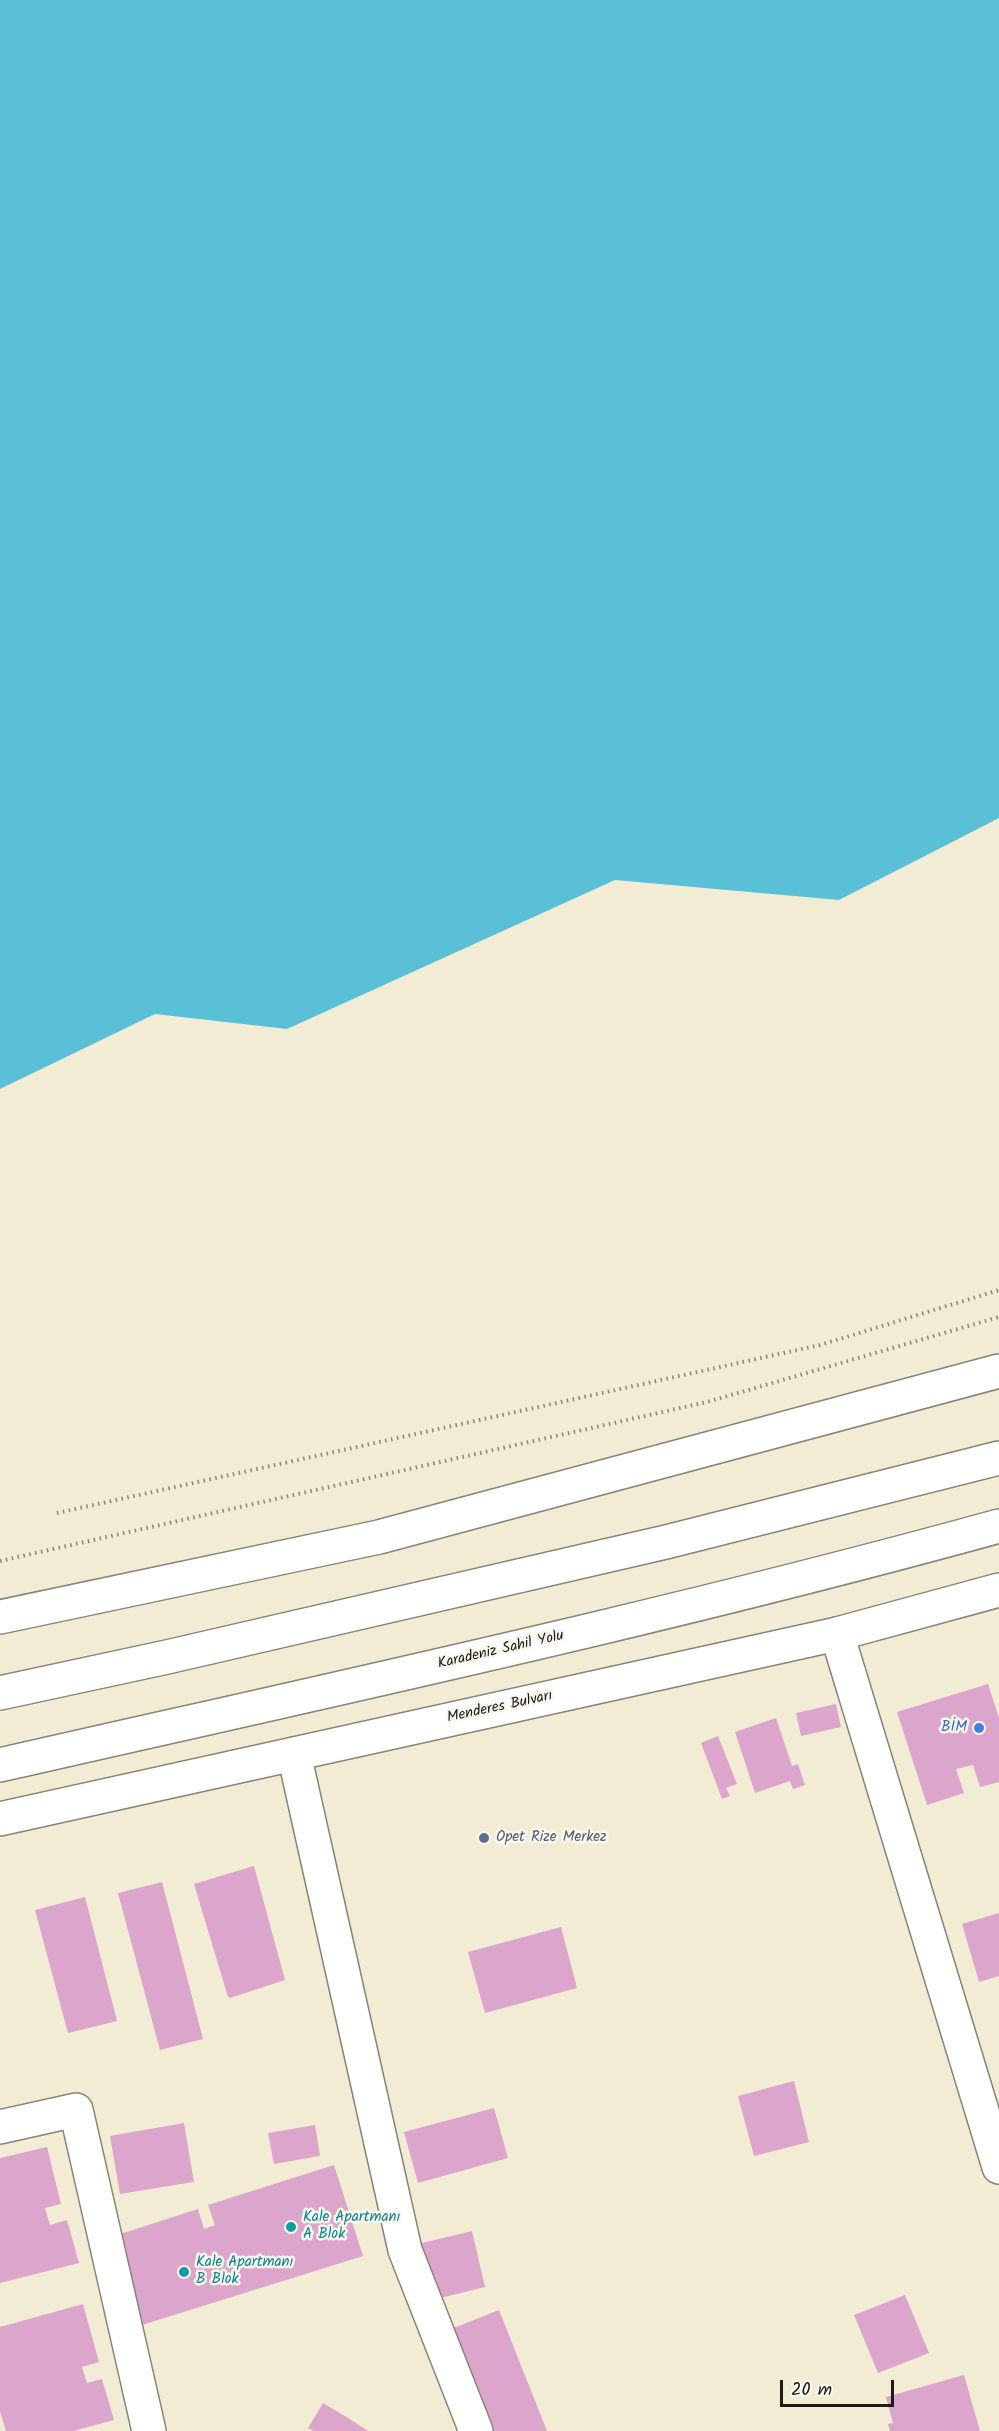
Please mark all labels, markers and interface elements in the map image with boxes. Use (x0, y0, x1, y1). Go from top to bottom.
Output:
street label: Karadeniz Sahil Yolu (436, 1628, 566, 1674)
street label: Menderes Bulvarı (445, 1688, 555, 1728)
place label: BİM (941, 1719, 967, 1737)
marker: BİM (972, 1721, 986, 1735)
place label: Opet Rize Merkez (496, 1829, 607, 1847)
marker: Opet Rize Merkez (477, 1831, 491, 1845)
place label: Kale Apartmanı A Blok (303, 2209, 400, 2244)
marker: Kale Apartmanı A Blok (284, 2220, 298, 2234)
place label: Kale Apartmanı B Blok (196, 2254, 293, 2289)
marker: Kale Apartmanı B Blok (177, 2265, 191, 2279)
scale bar (783, 2368, 897, 2406)
text: 20 m (791, 2376, 832, 2405)

